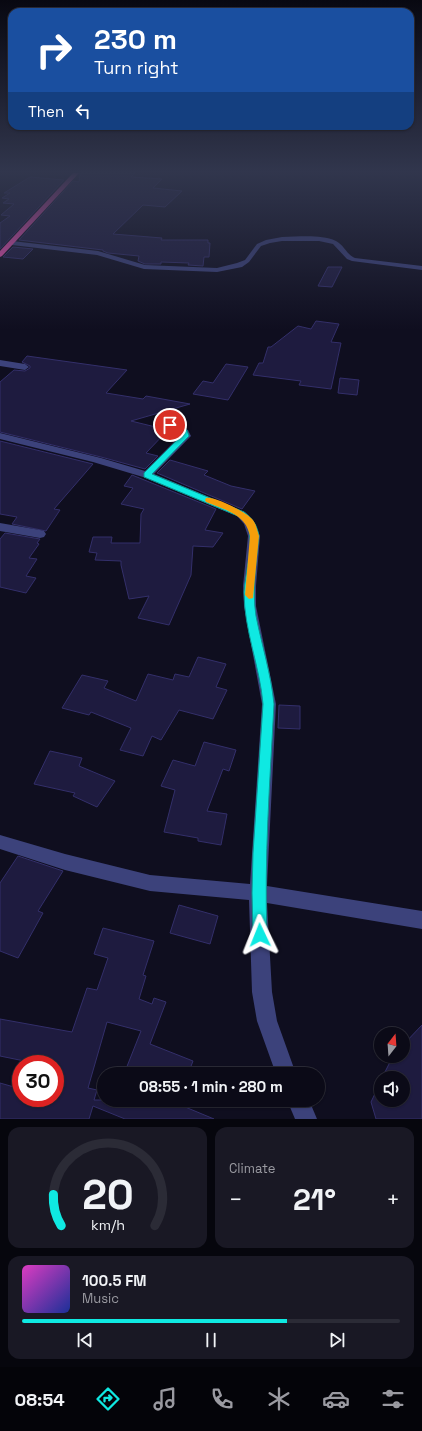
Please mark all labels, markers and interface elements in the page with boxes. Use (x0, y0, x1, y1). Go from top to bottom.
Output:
text: 230 m (94, 21, 177, 57)
icon: right (28, 24, 80, 76)
text: Turn right (94, 56, 178, 79)
icon: left (72, 100, 94, 122)
text: Then (28, 102, 64, 121)
pin (153, 408, 187, 442)
icon: arrive (159, 414, 181, 436)
position arrow (239, 914, 281, 956)
north arrow (374, 1027, 410, 1063)
map controls (374, 1027, 410, 1107)
speed limit sign: 30 (12, 1055, 64, 1107)
button: sound (374, 1071, 410, 1107)
text: 08:55 · 1 min · 280 m (139, 1077, 283, 1096)
text: Climate (229, 1160, 275, 1177)
text: 20 (82, 1167, 133, 1220)
text: 21° (293, 1180, 336, 1219)
text: − (229, 1185, 243, 1213)
text: + (386, 1185, 400, 1213)
text: km/h (90, 1215, 125, 1233)
text: 100.5 FM (82, 1271, 147, 1290)
text: Music (82, 1290, 119, 1307)
icon: previous (74, 1329, 96, 1351)
icon: pause (200, 1329, 222, 1351)
icon: next (326, 1329, 348, 1351)
icon: directions (94, 1385, 122, 1413)
icon: music (151, 1385, 179, 1413)
icon: phone (208, 1385, 236, 1413)
icon: climate (265, 1385, 293, 1413)
icon: car (322, 1385, 350, 1413)
icon: filters (379, 1385, 407, 1413)
text: 08:54 (15, 1388, 65, 1411)

